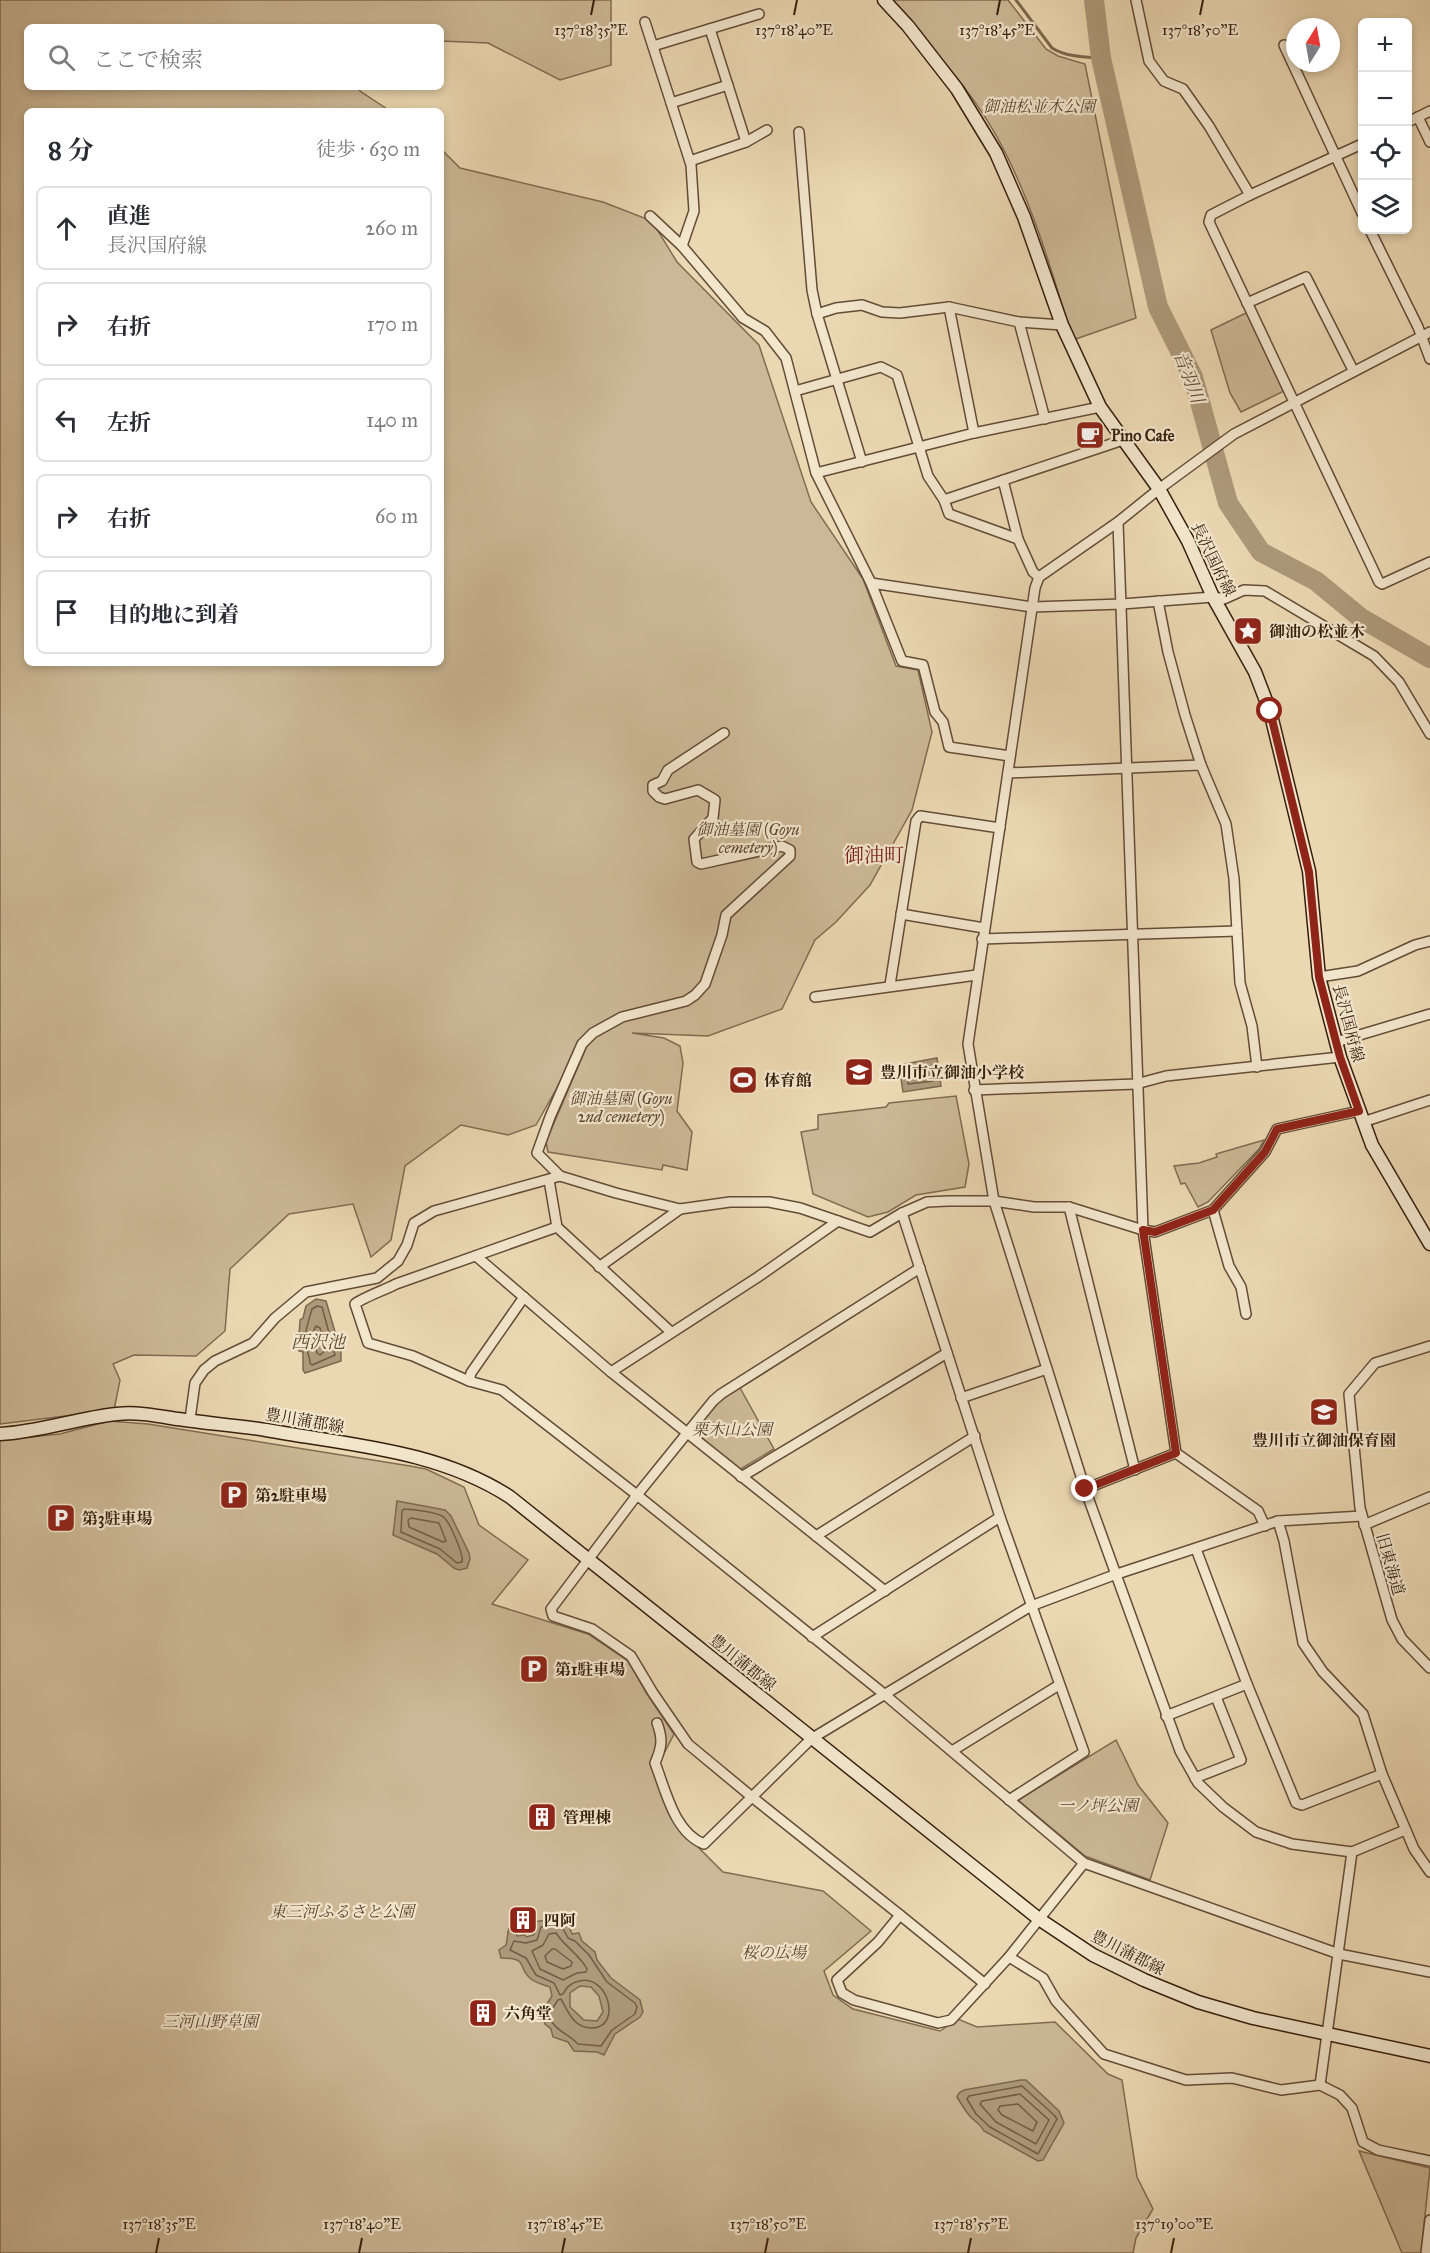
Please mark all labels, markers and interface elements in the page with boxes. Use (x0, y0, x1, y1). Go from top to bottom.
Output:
north arrow (1286, 18, 1340, 72)
map controls (1358, 18, 1412, 234)
button: + (1358, 18, 1412, 72)
text: 137°18'35"E (554, 21, 628, 39)
text: 137°18'40"E (755, 21, 833, 39)
text: 137°18'45"E (959, 21, 1035, 39)
text: 137°18'50"E (1162, 21, 1238, 39)
search box (24, 24, 444, 90)
icon: search (45, 41, 78, 74)
text: ここで検索 (93, 46, 203, 73)
button: − (1358, 72, 1412, 126)
park label: 御油松並木公園 (983, 97, 1098, 116)
button: locate (1358, 126, 1412, 180)
text: 8 分 (48, 134, 93, 166)
text: 徒歩 · 630 m (316, 137, 420, 161)
button: layers (1358, 180, 1412, 234)
text: 直進 (107, 202, 151, 229)
icon: ahead (50, 212, 83, 245)
text: 260 m (365, 216, 418, 240)
text: 長沢国府線 (107, 233, 207, 257)
icon: right (50, 308, 83, 341)
text: 170 m (367, 312, 418, 336)
text: 右折 (107, 313, 151, 340)
water label: 音羽川 (1169, 348, 1210, 408)
icon: left (50, 404, 83, 437)
text: 140 m (366, 408, 418, 432)
text: 左折 (107, 409, 151, 436)
cafe icon: Pino Cafe (1074, 419, 1106, 451)
place label: Pino Cafe (1111, 426, 1175, 445)
icon: right (50, 500, 83, 533)
text: 60 m (375, 504, 418, 528)
text: 右折 (107, 505, 151, 532)
street label: 長沢国府線 (1187, 519, 1240, 599)
icon: arrive (50, 596, 83, 629)
text: 目的地に到着 (107, 601, 239, 628)
place icon: 御油の松並木 (1232, 615, 1264, 647)
place label: 御油の松並木 (1269, 622, 1365, 641)
route start (1256, 697, 1282, 723)
park label: 御油墓園 (Goyu cemetery) (696, 820, 800, 858)
district label: 御油町 (844, 843, 904, 867)
street label: 長沢国府線 (1329, 982, 1368, 1064)
school or university icon: 豊川市立御油小学校 (843, 1056, 875, 1088)
place label: 豊川市立御油小学校 (880, 1063, 1025, 1082)
sports icon: 体育館 (727, 1064, 759, 1096)
place label: 体育館 (764, 1071, 812, 1090)
park label: 御油墓園 (Goyu 2nd cemetery) (569, 1089, 673, 1127)
water label: 西沢池 (291, 1331, 347, 1353)
school or university icon: 豊川市立御油保育園 (1308, 1396, 1340, 1428)
street label: 豊川蒲郡線 (264, 1404, 346, 1437)
park label: 栗木山公園 (692, 1420, 775, 1439)
place label: 豊川市立御油保育園 (1252, 1431, 1396, 1450)
route end (1071, 1475, 1097, 1501)
parking icon: 第2駐車場 (218, 1479, 250, 1511)
place label: 第2駐車場 (255, 1486, 327, 1505)
parking icon: 第3駐車場 (45, 1502, 77, 1534)
place label: 第3駐車場 (82, 1509, 152, 1529)
street label: 旧東海道 (1373, 1531, 1408, 1598)
street label: 豊川蒲郡線 (706, 1630, 780, 1695)
parking icon: 第1駐車場 (518, 1653, 550, 1685)
place label: 第1駐車場 (555, 1660, 625, 1679)
park label: 一ノ坪公園 (1058, 1796, 1141, 1815)
building icon: 管理棟 (526, 1801, 558, 1833)
place label: 管理棟 (563, 1808, 611, 1827)
park label: 東三河ふるさと公園 (270, 1902, 417, 1921)
building icon: 四阿 (507, 1904, 539, 1936)
place label: 四阿 (544, 1911, 576, 1930)
street label: 豊川蒲郡線 (1088, 1926, 1168, 1979)
park label: 桜の広場 (742, 1943, 808, 1962)
building icon: 六角堂 (467, 1997, 499, 2029)
place label: 六角堂 (504, 2004, 552, 2023)
park label: 三河山野草園 (162, 2012, 261, 2031)
text: 137°18'35"E (122, 2215, 196, 2233)
text: 137°18'40"E (323, 2215, 401, 2233)
text: 137°18'45"E (527, 2215, 603, 2233)
text: 137°18'50"E (730, 2215, 806, 2233)
text: 137°18'55"E (934, 2215, 1009, 2233)
text: 137°19'00"E (1135, 2215, 1213, 2233)

